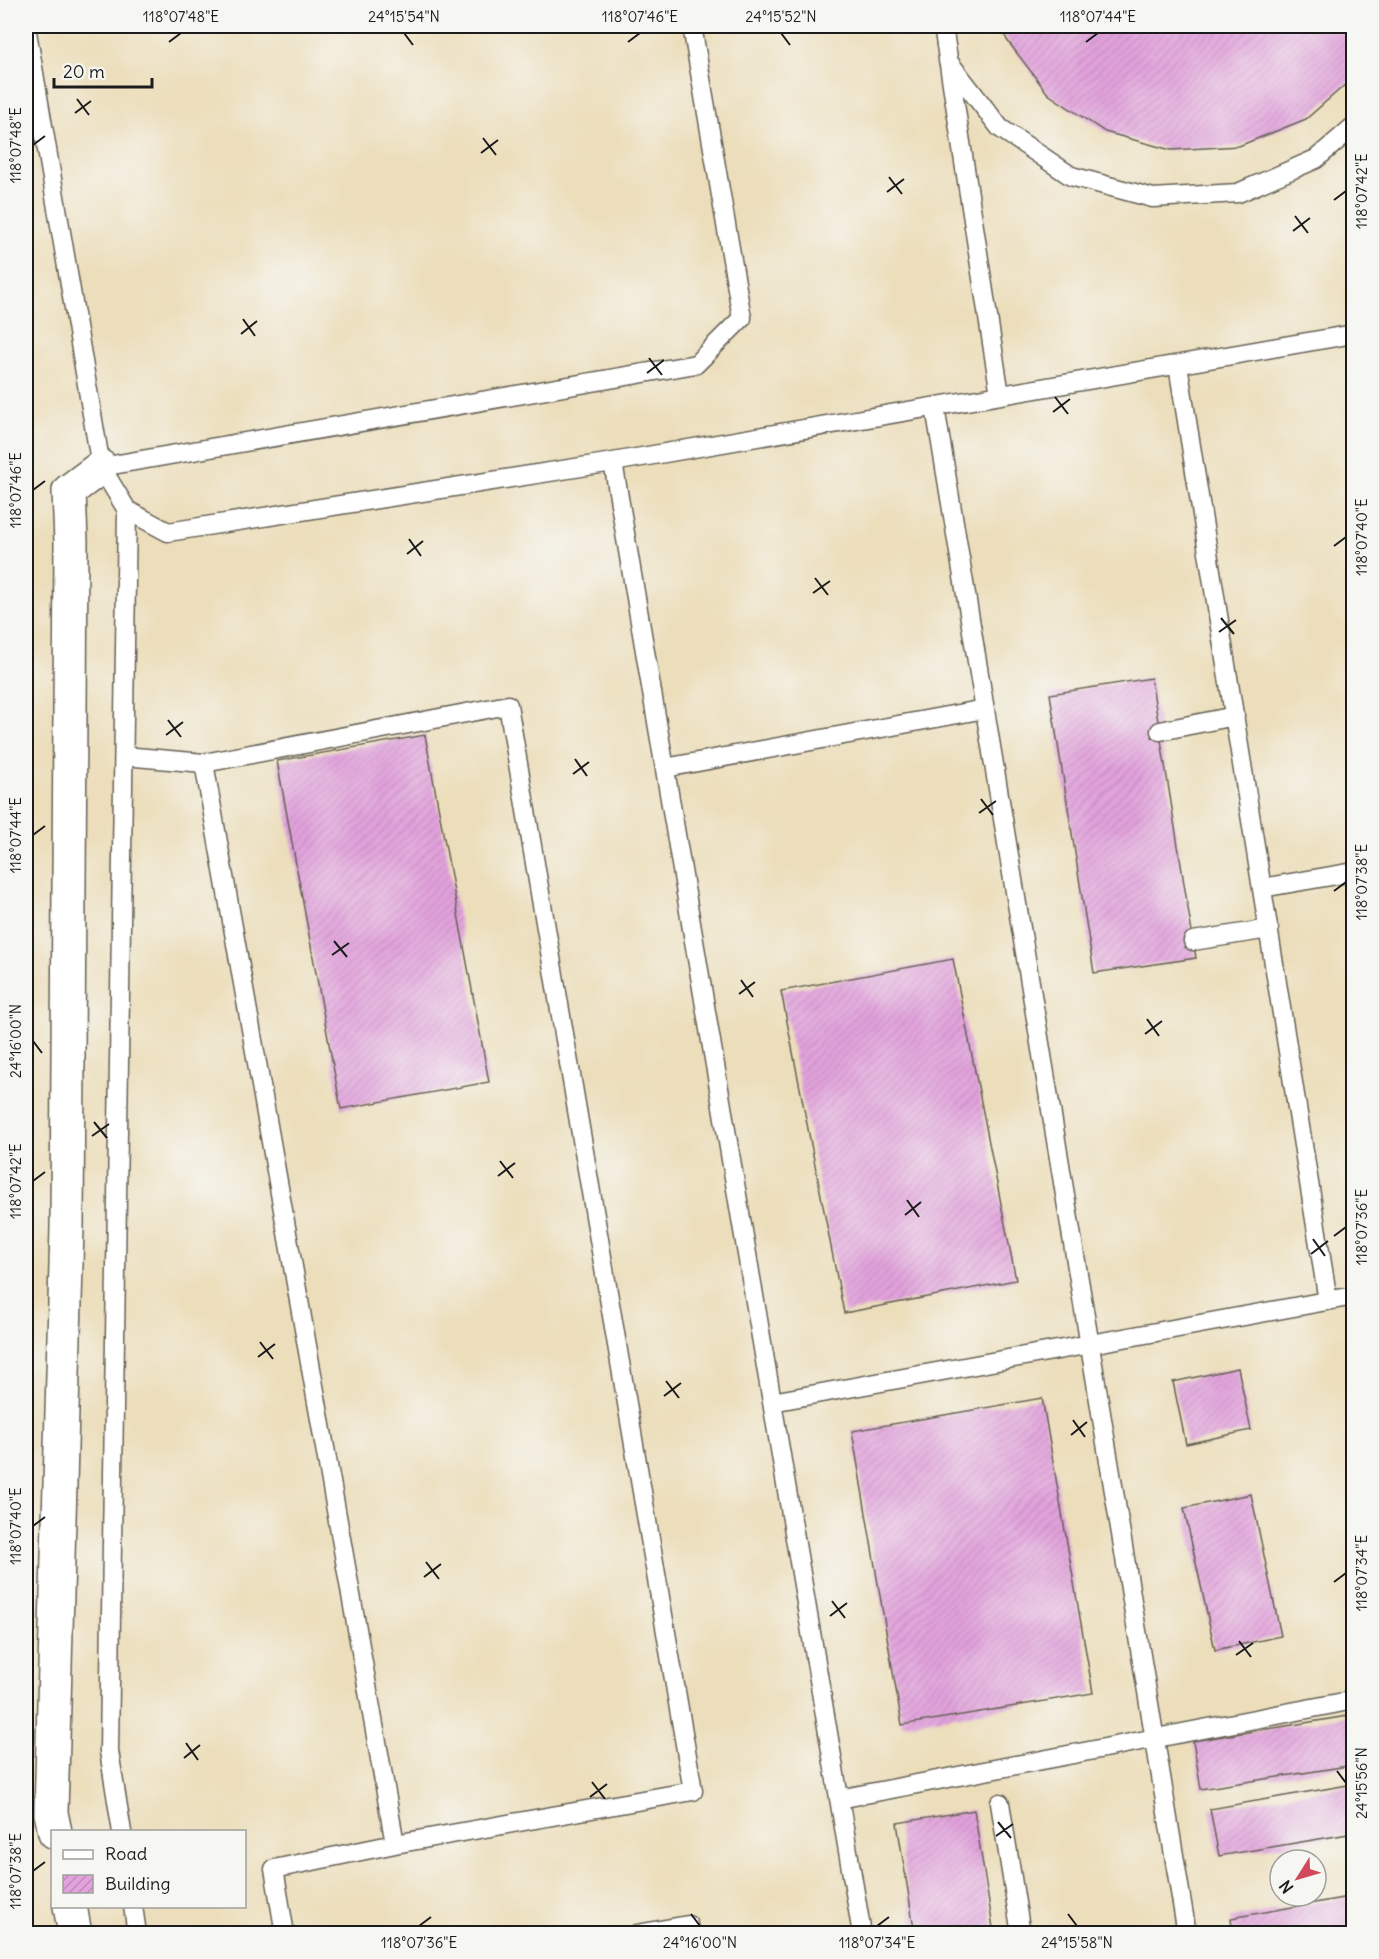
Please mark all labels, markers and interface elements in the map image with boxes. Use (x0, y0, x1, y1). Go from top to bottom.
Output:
text: 118°07'48"E (143, 7, 219, 26)
text: 24°15'54"N (368, 7, 440, 26)
text: 118°07'46"E (602, 7, 678, 26)
text: 24°15'52"N (745, 7, 817, 26)
text: 118°07'44"E (1060, 7, 1136, 26)
scale bar (54, 51, 152, 89)
text: 20 m (63, 60, 105, 83)
text: 118°07'48"E (6, 107, 25, 183)
text: 118°07'42"E (1352, 153, 1371, 229)
text: 118°07'46"E (6, 452, 25, 528)
text: 118°07'40"E (1352, 498, 1371, 576)
text: 118°07'44"E (6, 797, 25, 873)
text: 118°07'38"E (1352, 844, 1371, 920)
text: 24°16'00"N (6, 1004, 25, 1078)
text: 118°07'42"E (6, 1143, 25, 1219)
text: 118°07'36"E (1352, 1189, 1371, 1265)
text: 118°07'40"E (6, 1487, 25, 1565)
text: 118°07'34"E (1352, 1535, 1371, 1611)
text: 24°15'56"N (1352, 1747, 1371, 1819)
legend (51, 1830, 246, 1908)
text: 118°07'38"E (6, 1833, 25, 1909)
text: Road (105, 1842, 148, 1865)
north arrow (1268, 1848, 1328, 1908)
text: Building (105, 1872, 170, 1895)
text: N (1275, 1877, 1297, 1897)
text: 118°07'36"E (381, 1933, 457, 1952)
text: 24°16'00"N (663, 1933, 737, 1952)
text: 118°07'34"E (839, 1933, 915, 1952)
text: 24°15'58"N (1041, 1933, 1113, 1952)

